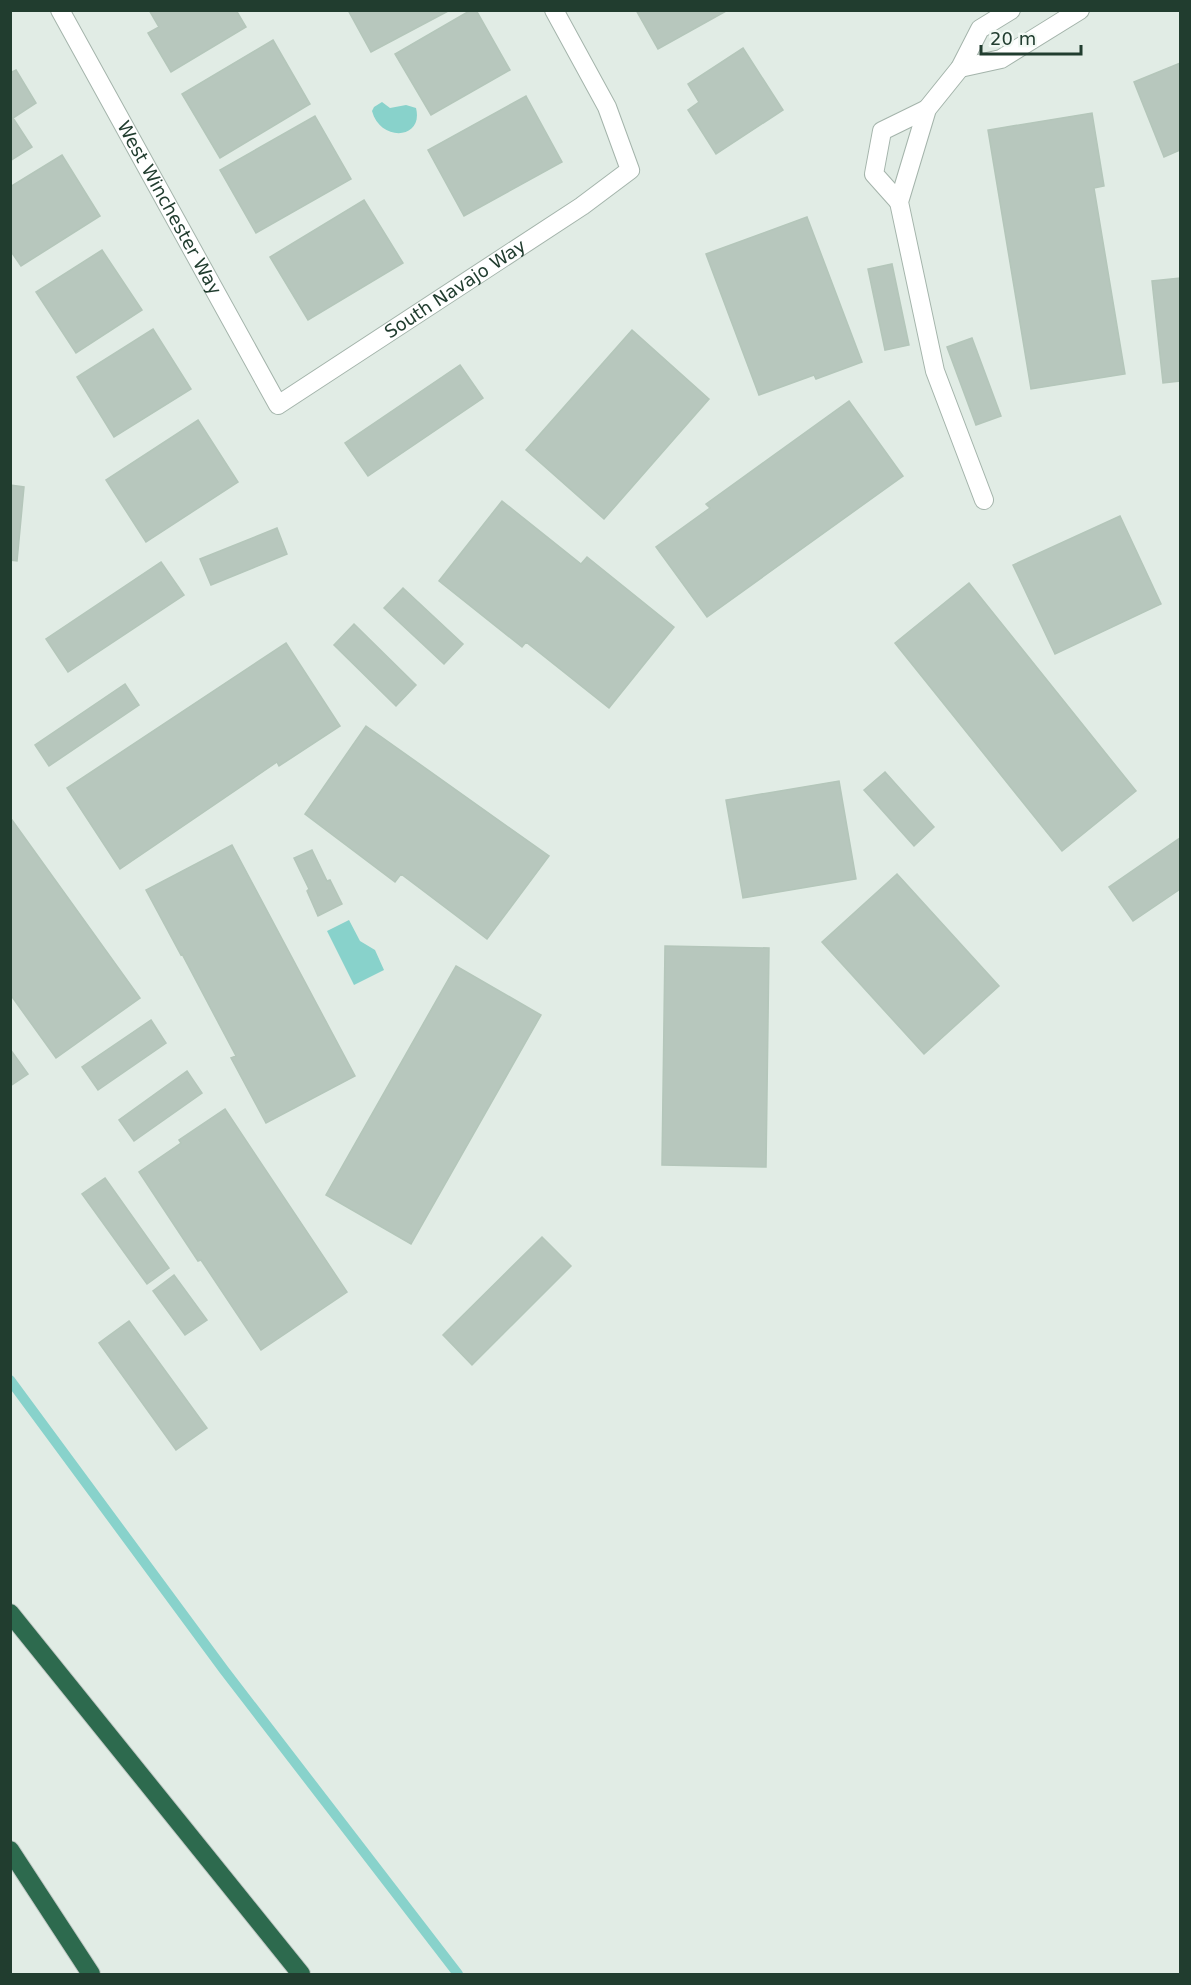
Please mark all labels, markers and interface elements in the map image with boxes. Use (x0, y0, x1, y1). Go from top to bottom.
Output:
scale bar (981, 18, 1082, 56)
text: 20 m (990, 28, 1036, 49)
street label: West Winchester Way (113, 117, 226, 298)
street label: South Navajo Way (380, 235, 530, 342)

